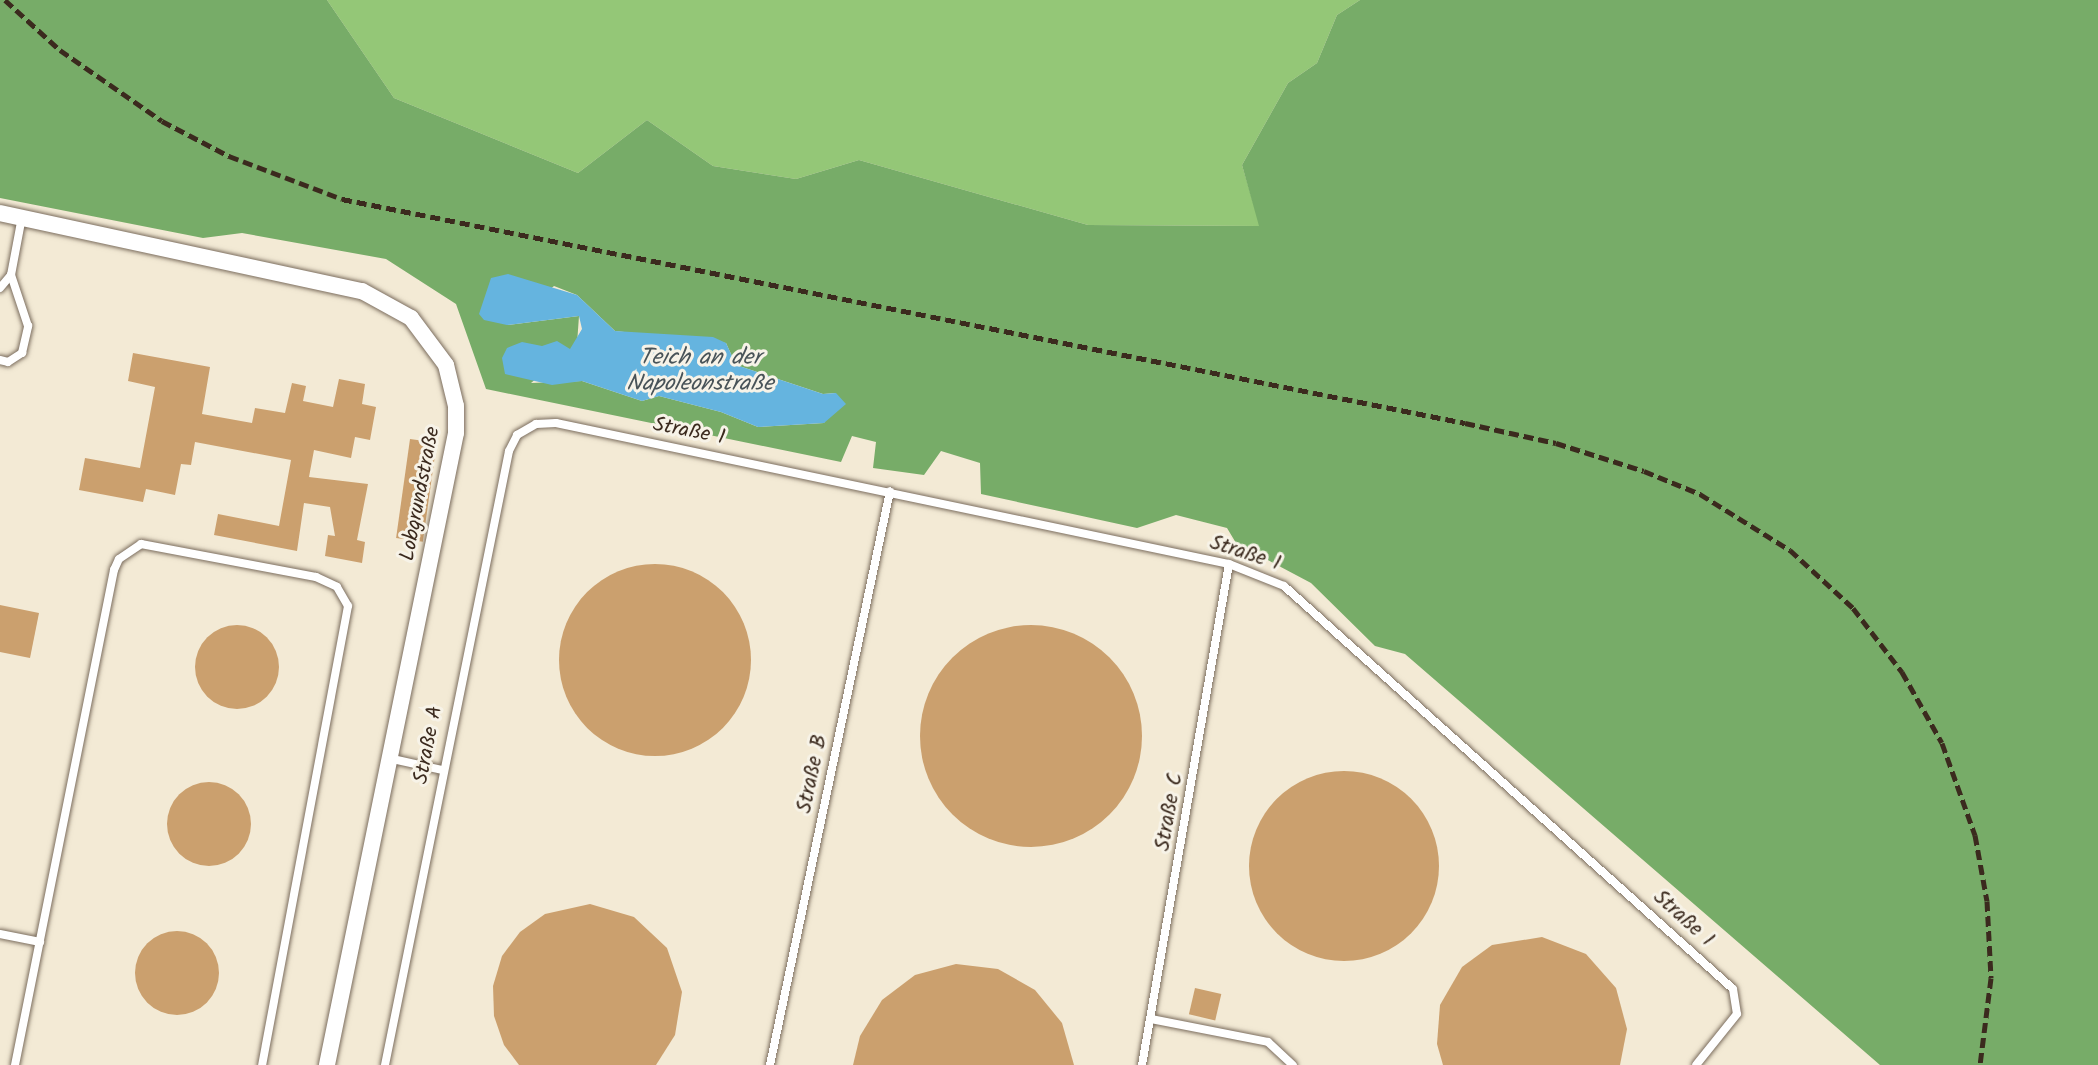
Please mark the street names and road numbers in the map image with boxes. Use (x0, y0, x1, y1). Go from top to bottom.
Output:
street label: Straße 1 (651, 413, 727, 451)
street label: Lobgrundstraße (396, 425, 446, 563)
street label: Straße 1 (1206, 531, 1284, 577)
street label: Straße A (409, 704, 449, 786)
street label: Straße B (792, 732, 834, 816)
street label: Straße C (1151, 771, 1189, 853)
street label: Straße 1 (1648, 885, 1718, 953)

